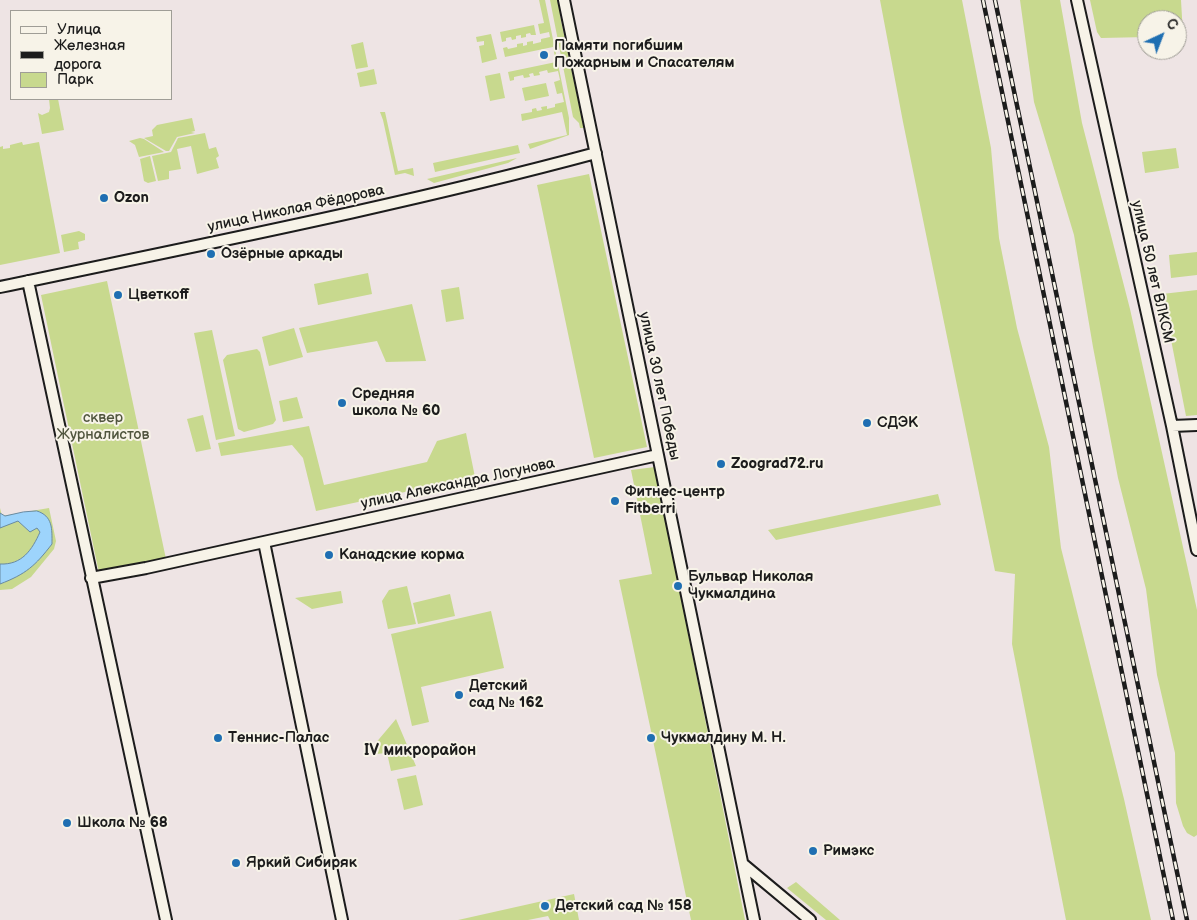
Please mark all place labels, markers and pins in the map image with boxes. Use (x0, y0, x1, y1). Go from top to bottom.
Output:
place label: Памяти погибшим Пожарным и Спасателям (554, 37, 734, 72)
marker: Памяти погибшим Пожарным и Спасателям (538, 49, 550, 61)
place label: Ozon (114, 189, 149, 207)
marker: Ozon (98, 192, 110, 204)
place label: Озёрные аркады (221, 245, 343, 263)
marker: Озёрные аркады (205, 248, 217, 260)
place label: Цветкоff (128, 286, 189, 304)
marker: Цветкоff (112, 289, 124, 301)
place label: Средняя школа № 60 (352, 385, 440, 420)
marker: Средняя школа № 60 (336, 397, 348, 409)
place label: СДЭК (877, 414, 918, 432)
marker: СДЭК (861, 417, 873, 429)
place label: Zoograd72.ru (731, 455, 824, 473)
marker: Zoograd72.ru (715, 458, 727, 470)
place label: Фитнес-центр Fitberri (625, 483, 725, 518)
marker: Фитнес-центр Fitberri (609, 495, 621, 507)
place label: Канадские корма (339, 546, 464, 564)
marker: Канадские корма (323, 549, 335, 561)
place label: Бульвар Николая Чукмалдина (688, 568, 813, 603)
marker: Бульвар Николая Чукмалдина (672, 580, 684, 592)
place label: Детский сад № 162 (469, 677, 543, 712)
marker: Детский сад № 162 (453, 689, 465, 701)
place label: Теннис-Палас (228, 729, 329, 747)
place label: Чукмалдину М. Н. (661, 729, 786, 747)
marker: Теннис-Палас (212, 732, 224, 744)
marker: Чукмалдину М. Н. (645, 732, 657, 744)
place label: Школа № 68 (77, 814, 168, 832)
marker: Школа № 68 (61, 817, 73, 829)
place label: Римэкс (823, 842, 874, 860)
marker: Римэкс (807, 845, 819, 857)
place label: Яркий Сибиряк (246, 854, 357, 872)
marker: Яркий Сибиряк (230, 857, 242, 869)
place label: Детский сад № 158 (555, 897, 692, 915)
marker: Детский сад № 158 (539, 900, 551, 912)

